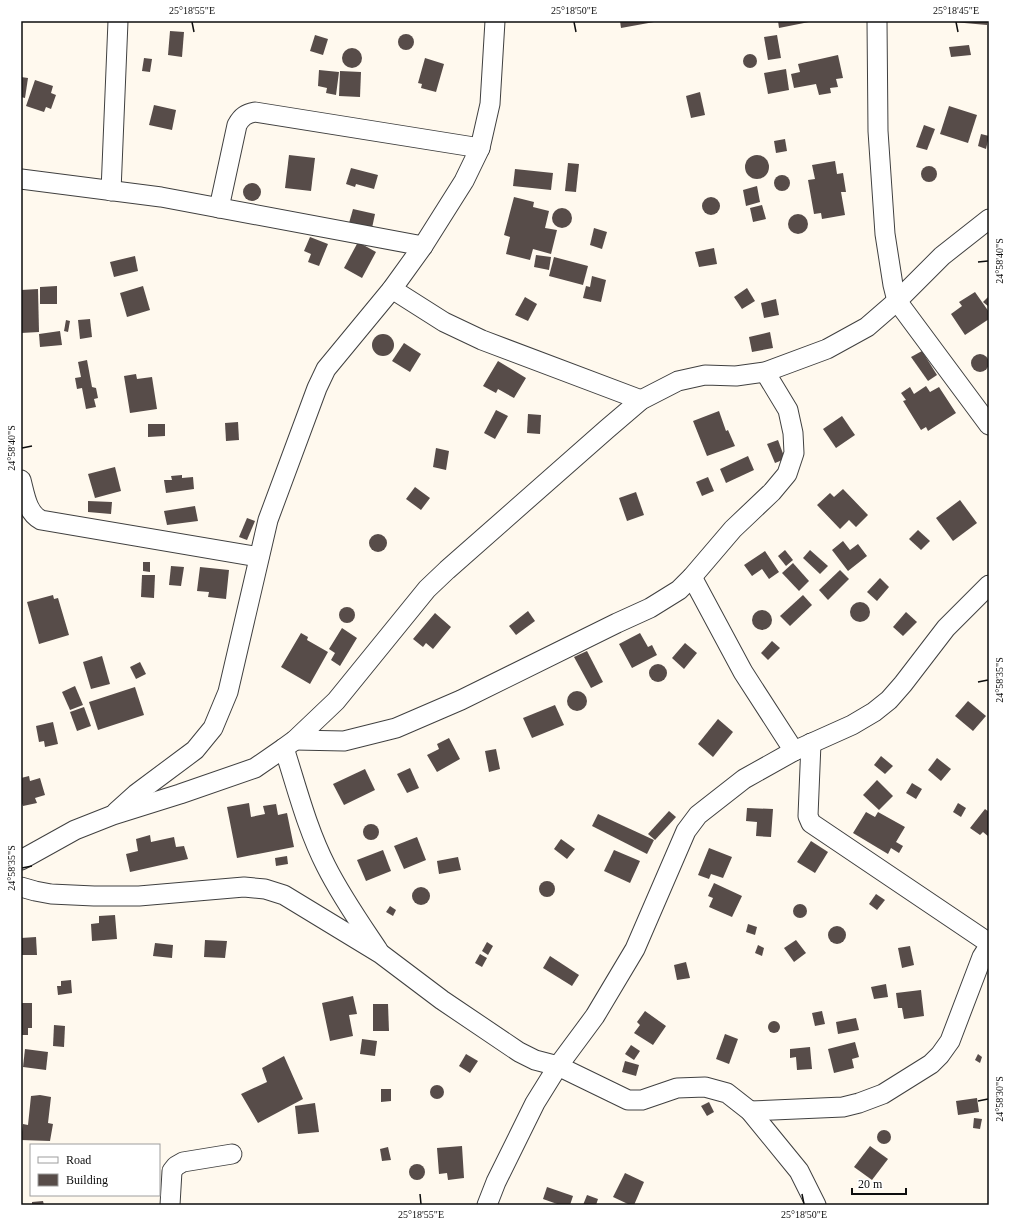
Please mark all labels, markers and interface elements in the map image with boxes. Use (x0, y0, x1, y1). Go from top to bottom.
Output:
text: 25°18'55"E (169, 5, 215, 16)
text: 25°18'50"E (551, 5, 597, 16)
text: 25°18'45"E (933, 5, 979, 16)
text: 24°58'40"S (994, 238, 1005, 284)
text: 24°58'40"S (6, 425, 17, 471)
text: 24°58'35"S (994, 657, 1005, 703)
text: 24°58'35"S (6, 845, 17, 891)
text: 24°58'30"S (994, 1076, 1005, 1122)
legend (30, 1144, 160, 1196)
text: Road (66, 1153, 91, 1167)
scale bar (852, 1170, 906, 1196)
text: Building (66, 1173, 108, 1187)
text: 20 m (858, 1177, 883, 1191)
text: 25°18'55"E (398, 1209, 444, 1220)
text: 25°18'50"E (781, 1209, 827, 1220)

